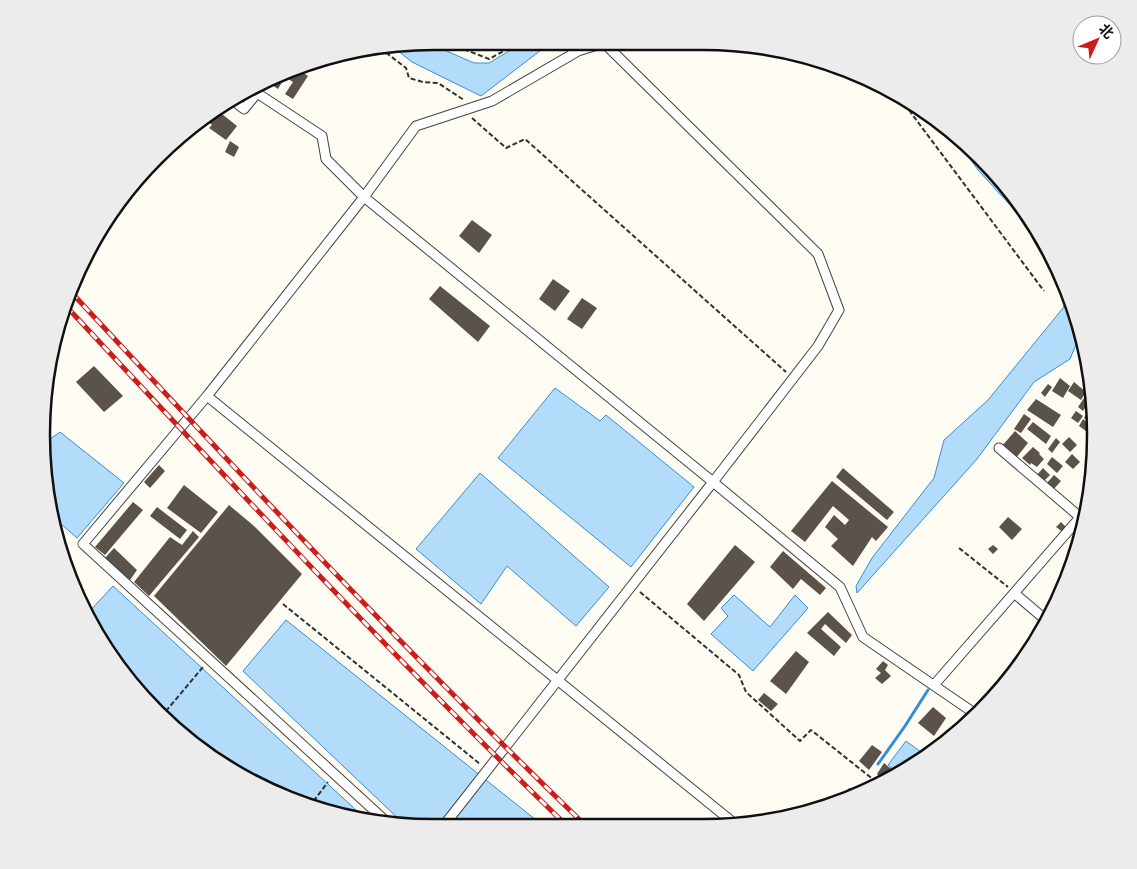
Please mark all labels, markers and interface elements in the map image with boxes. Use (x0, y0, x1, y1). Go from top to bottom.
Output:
north arrow (1072, 15, 1122, 65)
text: 北 (1095, 18, 1119, 42)

